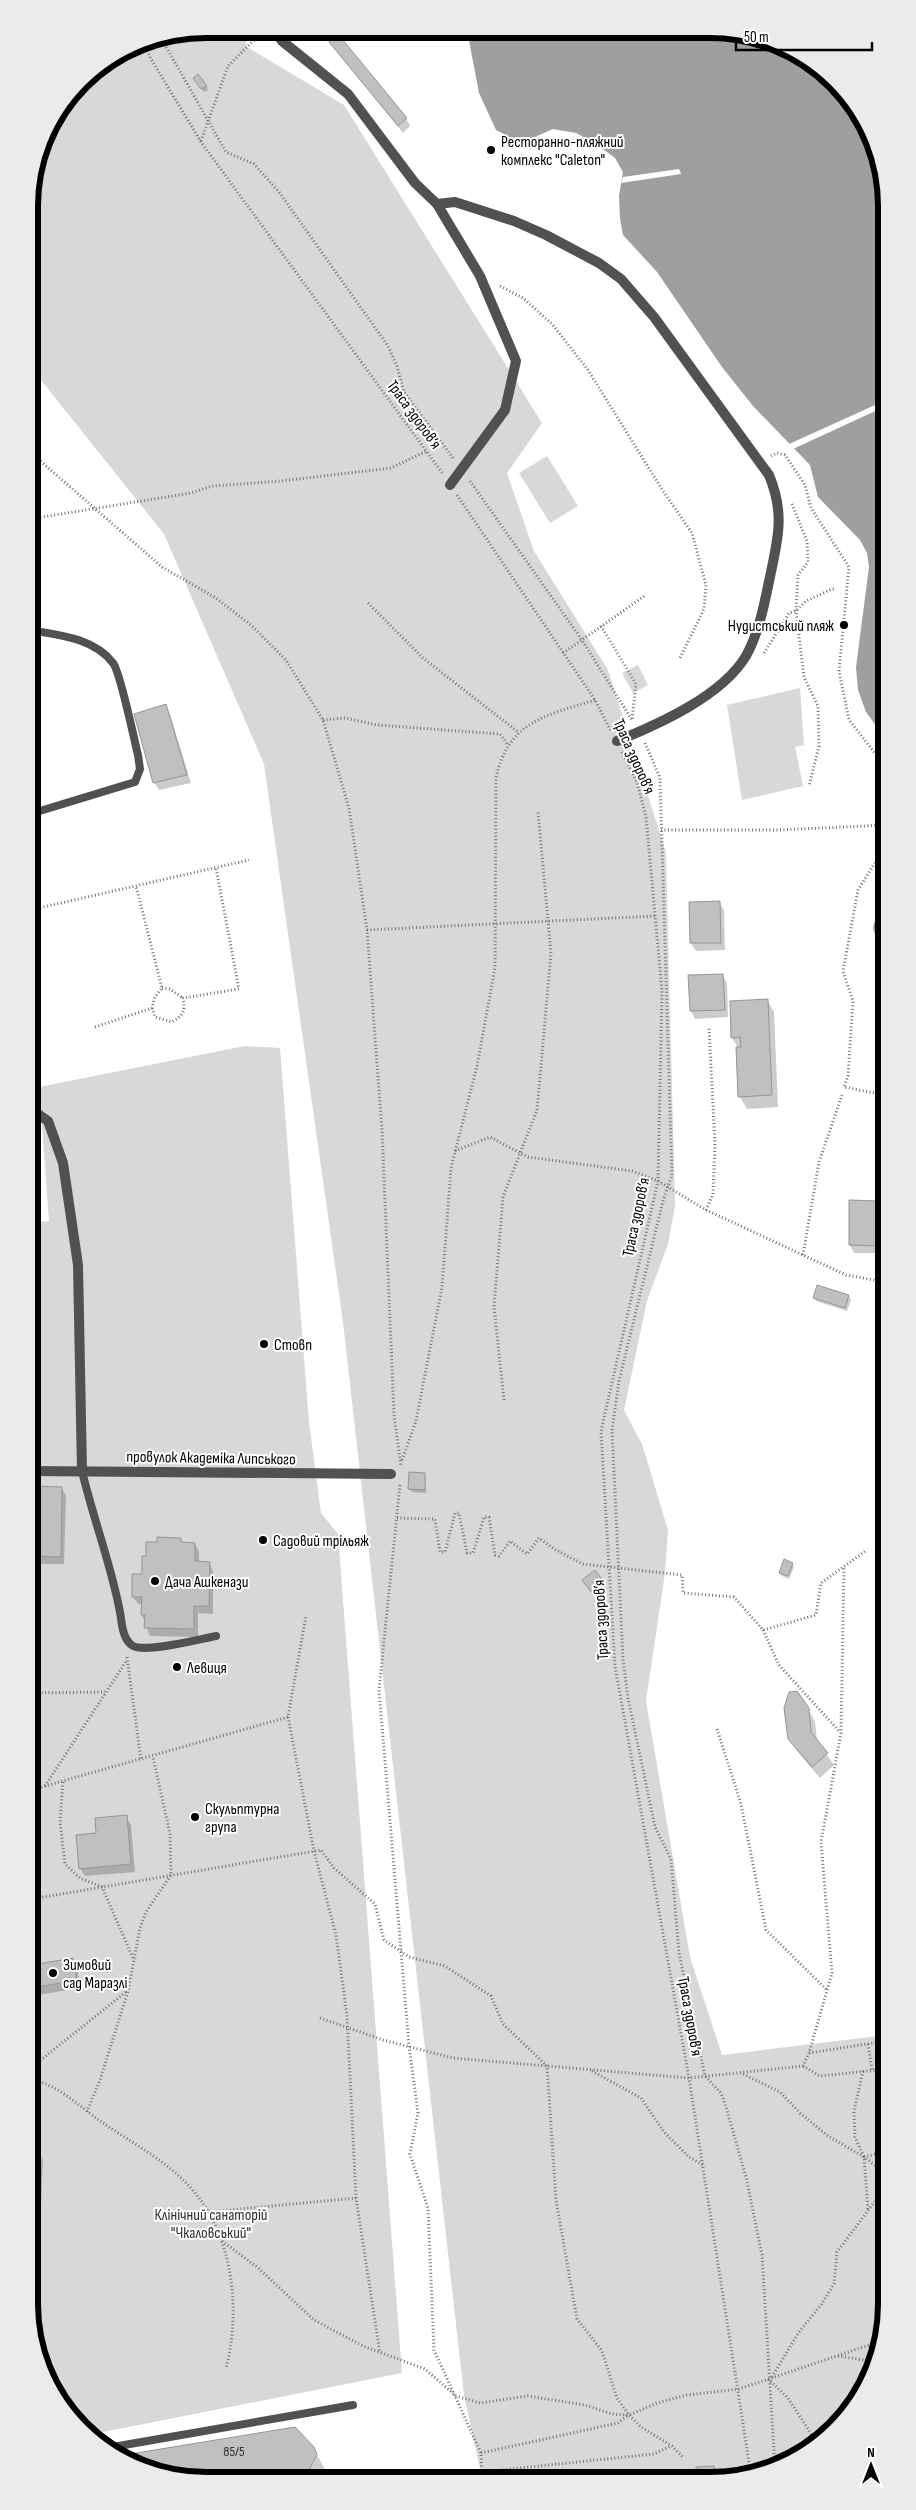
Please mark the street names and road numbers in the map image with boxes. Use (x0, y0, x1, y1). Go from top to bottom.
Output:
street label: Траса здоров’я (382, 377, 445, 453)
street label: Траса здоров’я (609, 716, 659, 797)
street label: Траса здоров’я (619, 1176, 654, 1259)
street label: провулок Академіка Липського (126, 1448, 296, 1469)
street label: Траса здоров’я (590, 1579, 613, 1661)
street label: Траса здоров’я (673, 1975, 706, 2057)

